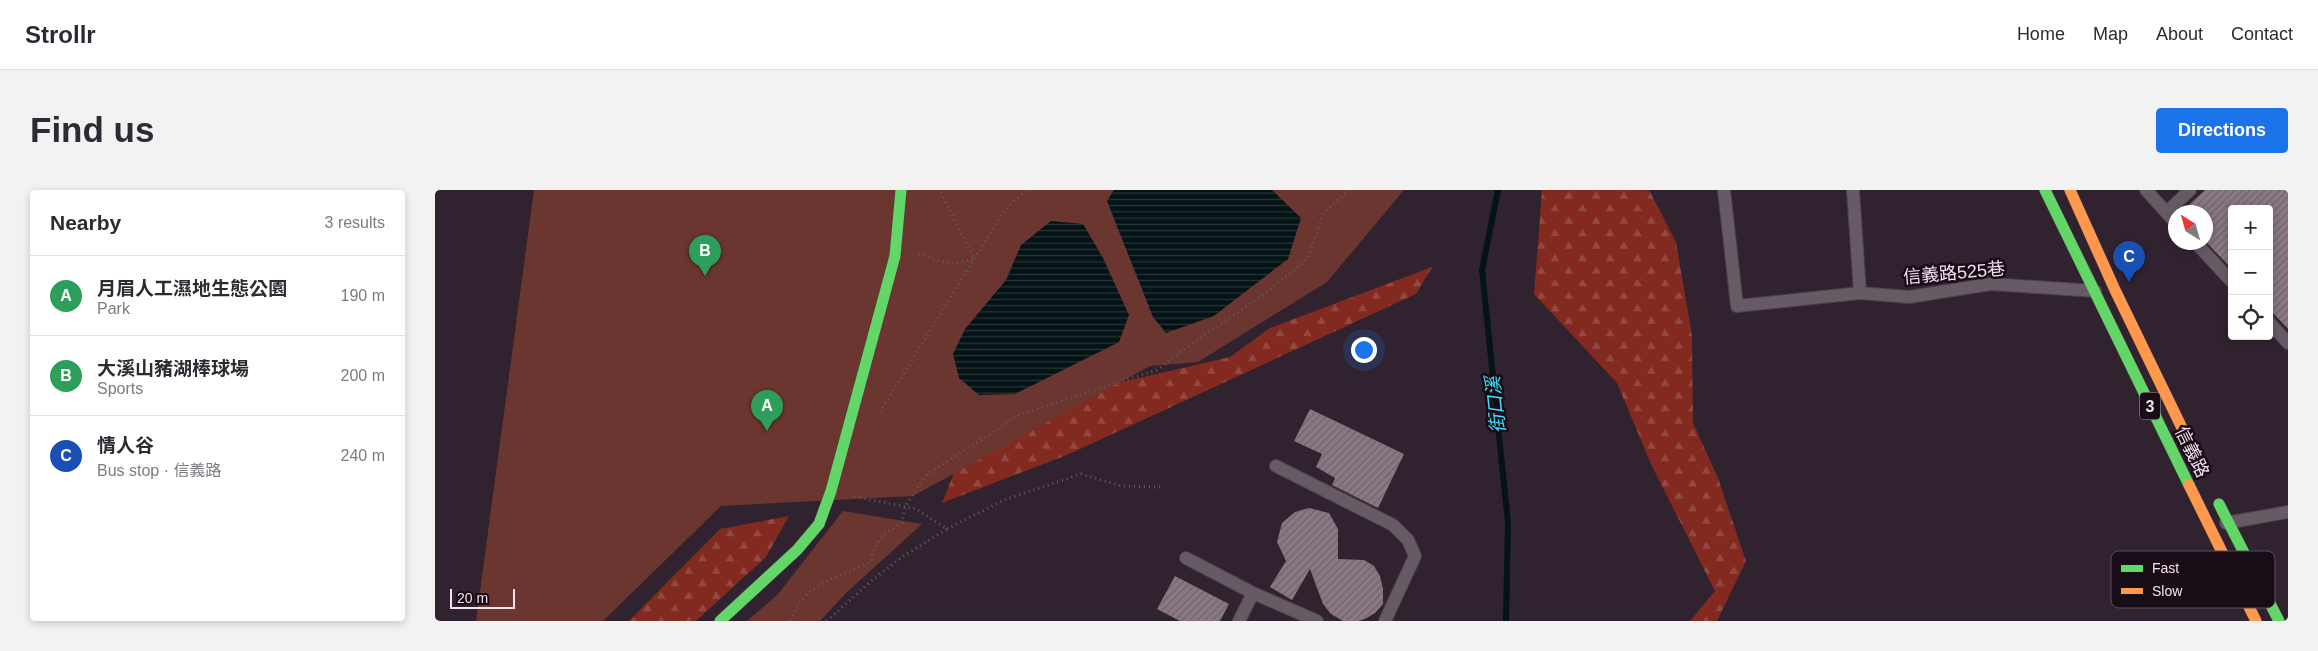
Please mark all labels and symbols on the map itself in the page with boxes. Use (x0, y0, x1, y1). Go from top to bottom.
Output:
north arrow (2168, 205, 2213, 250)
pin: B (689, 235, 721, 276)
pin: C (2113, 241, 2145, 282)
street label: 信義路525巷 (1902, 259, 2006, 287)
your location (1351, 337, 1377, 363)
water label: 街口溪 (1482, 373, 1509, 434)
pin: A (751, 390, 783, 431)
road number: 3 (2140, 392, 2160, 420)
street label: 信義路 (2171, 423, 2213, 481)
legend (2111, 551, 2275, 608)
text: Fast (2152, 560, 2179, 576)
text: Slow (2152, 583, 2183, 599)
scale bar (450, 586, 515, 609)

